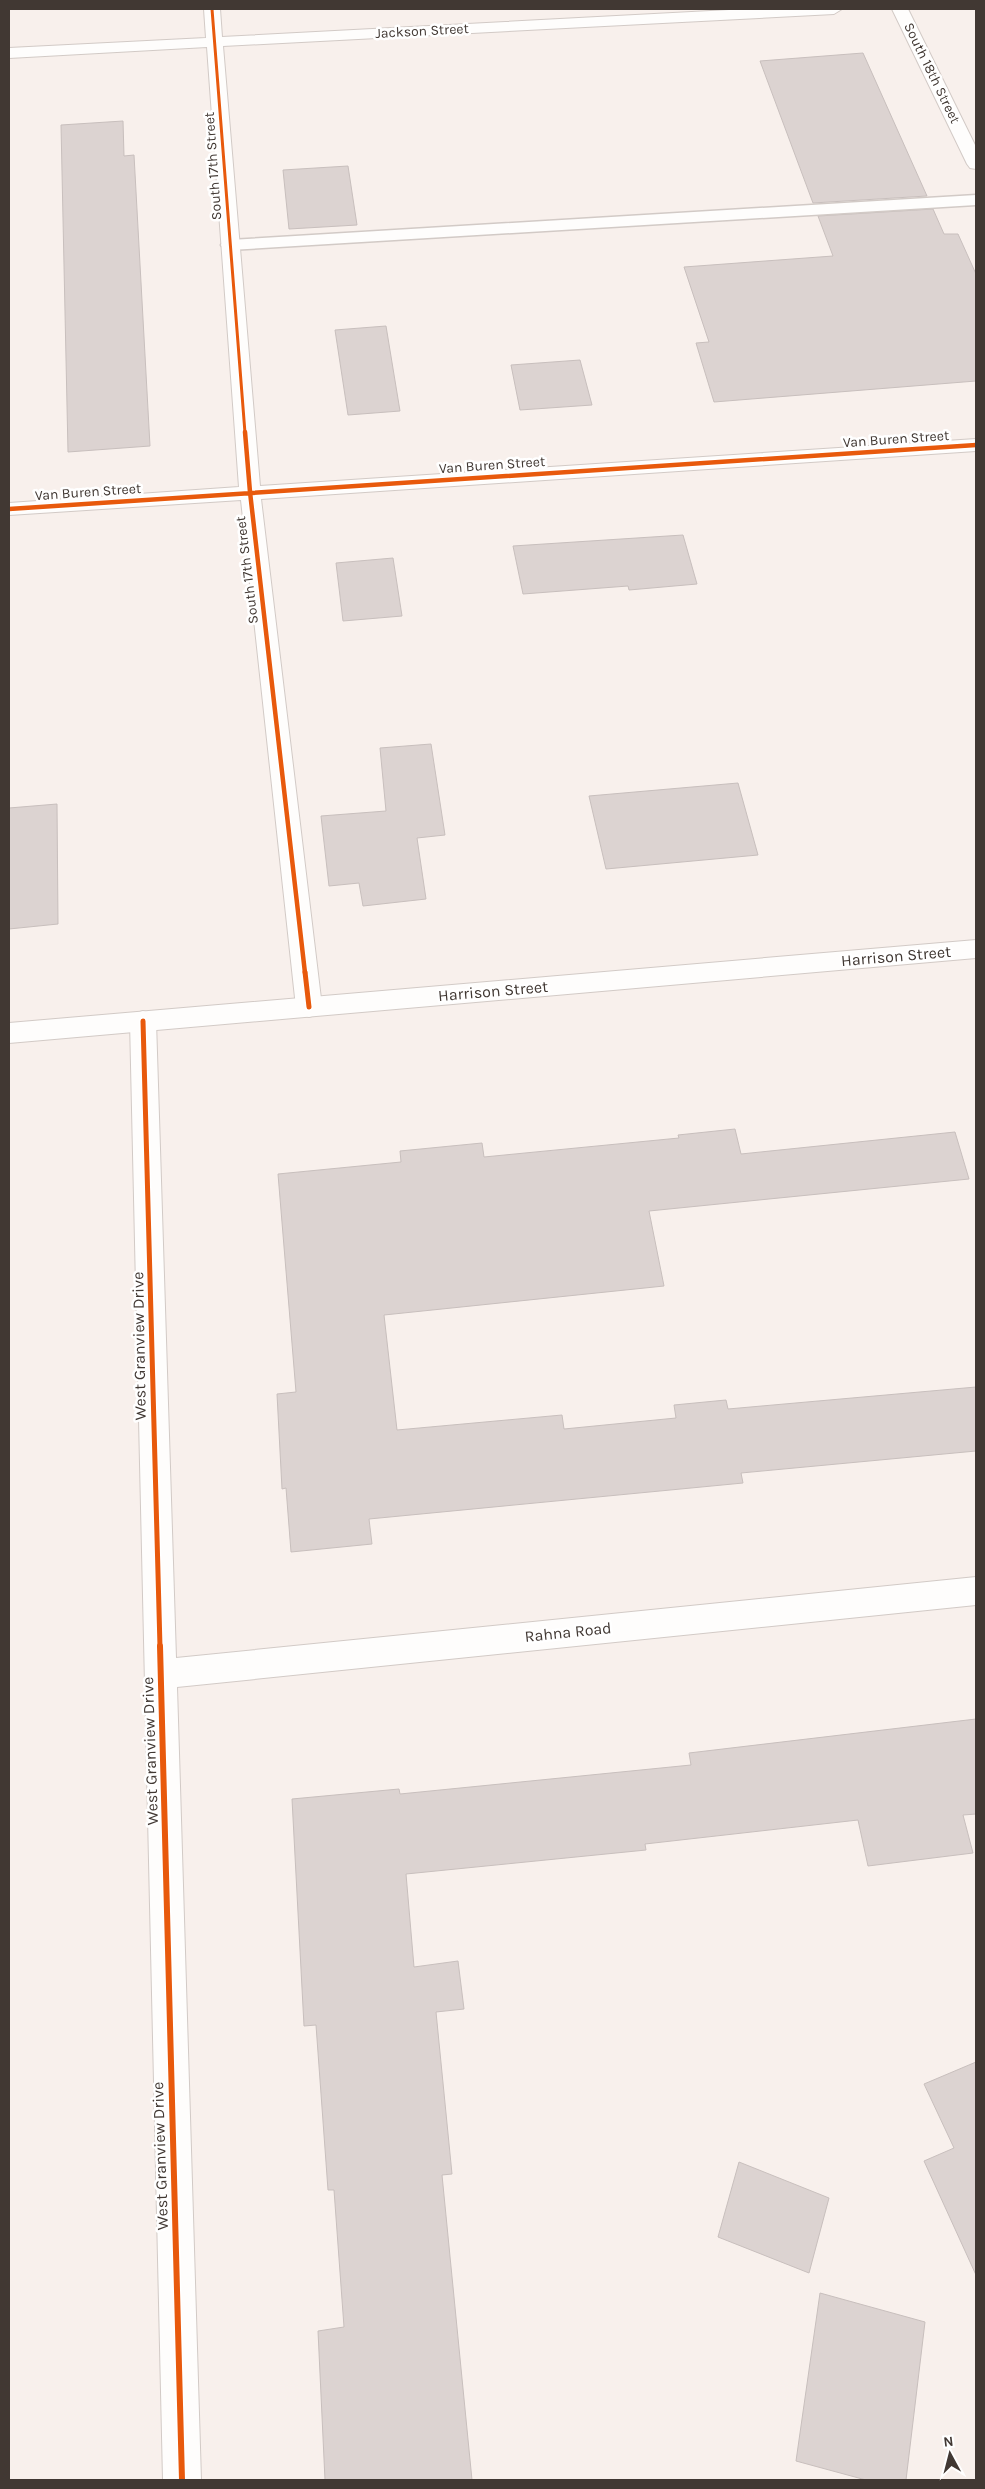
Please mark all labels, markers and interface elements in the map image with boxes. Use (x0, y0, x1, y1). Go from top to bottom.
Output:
street label: Jackson Street (375, 20, 469, 42)
street label: South 18th Street (900, 20, 964, 126)
street label: South 17th Street (201, 111, 225, 221)
street label: Van Buren Street (842, 427, 950, 451)
street label: Van Buren Street (438, 453, 546, 477)
street label: Van Buren Street (34, 480, 142, 504)
street label: South 17th Street (232, 515, 262, 625)
street label: Harrison Street (840, 942, 952, 970)
street label: Harrison Street (437, 977, 549, 1005)
street label: West Granview Drive (128, 1272, 150, 1420)
street label: Rahna Road (524, 1618, 612, 1646)
street label: West Granview Drive (138, 1676, 162, 1826)
street label: West Granview Drive (148, 2081, 172, 2231)
north arrow (925, 2429, 975, 2479)
text: N (942, 2433, 954, 2451)

